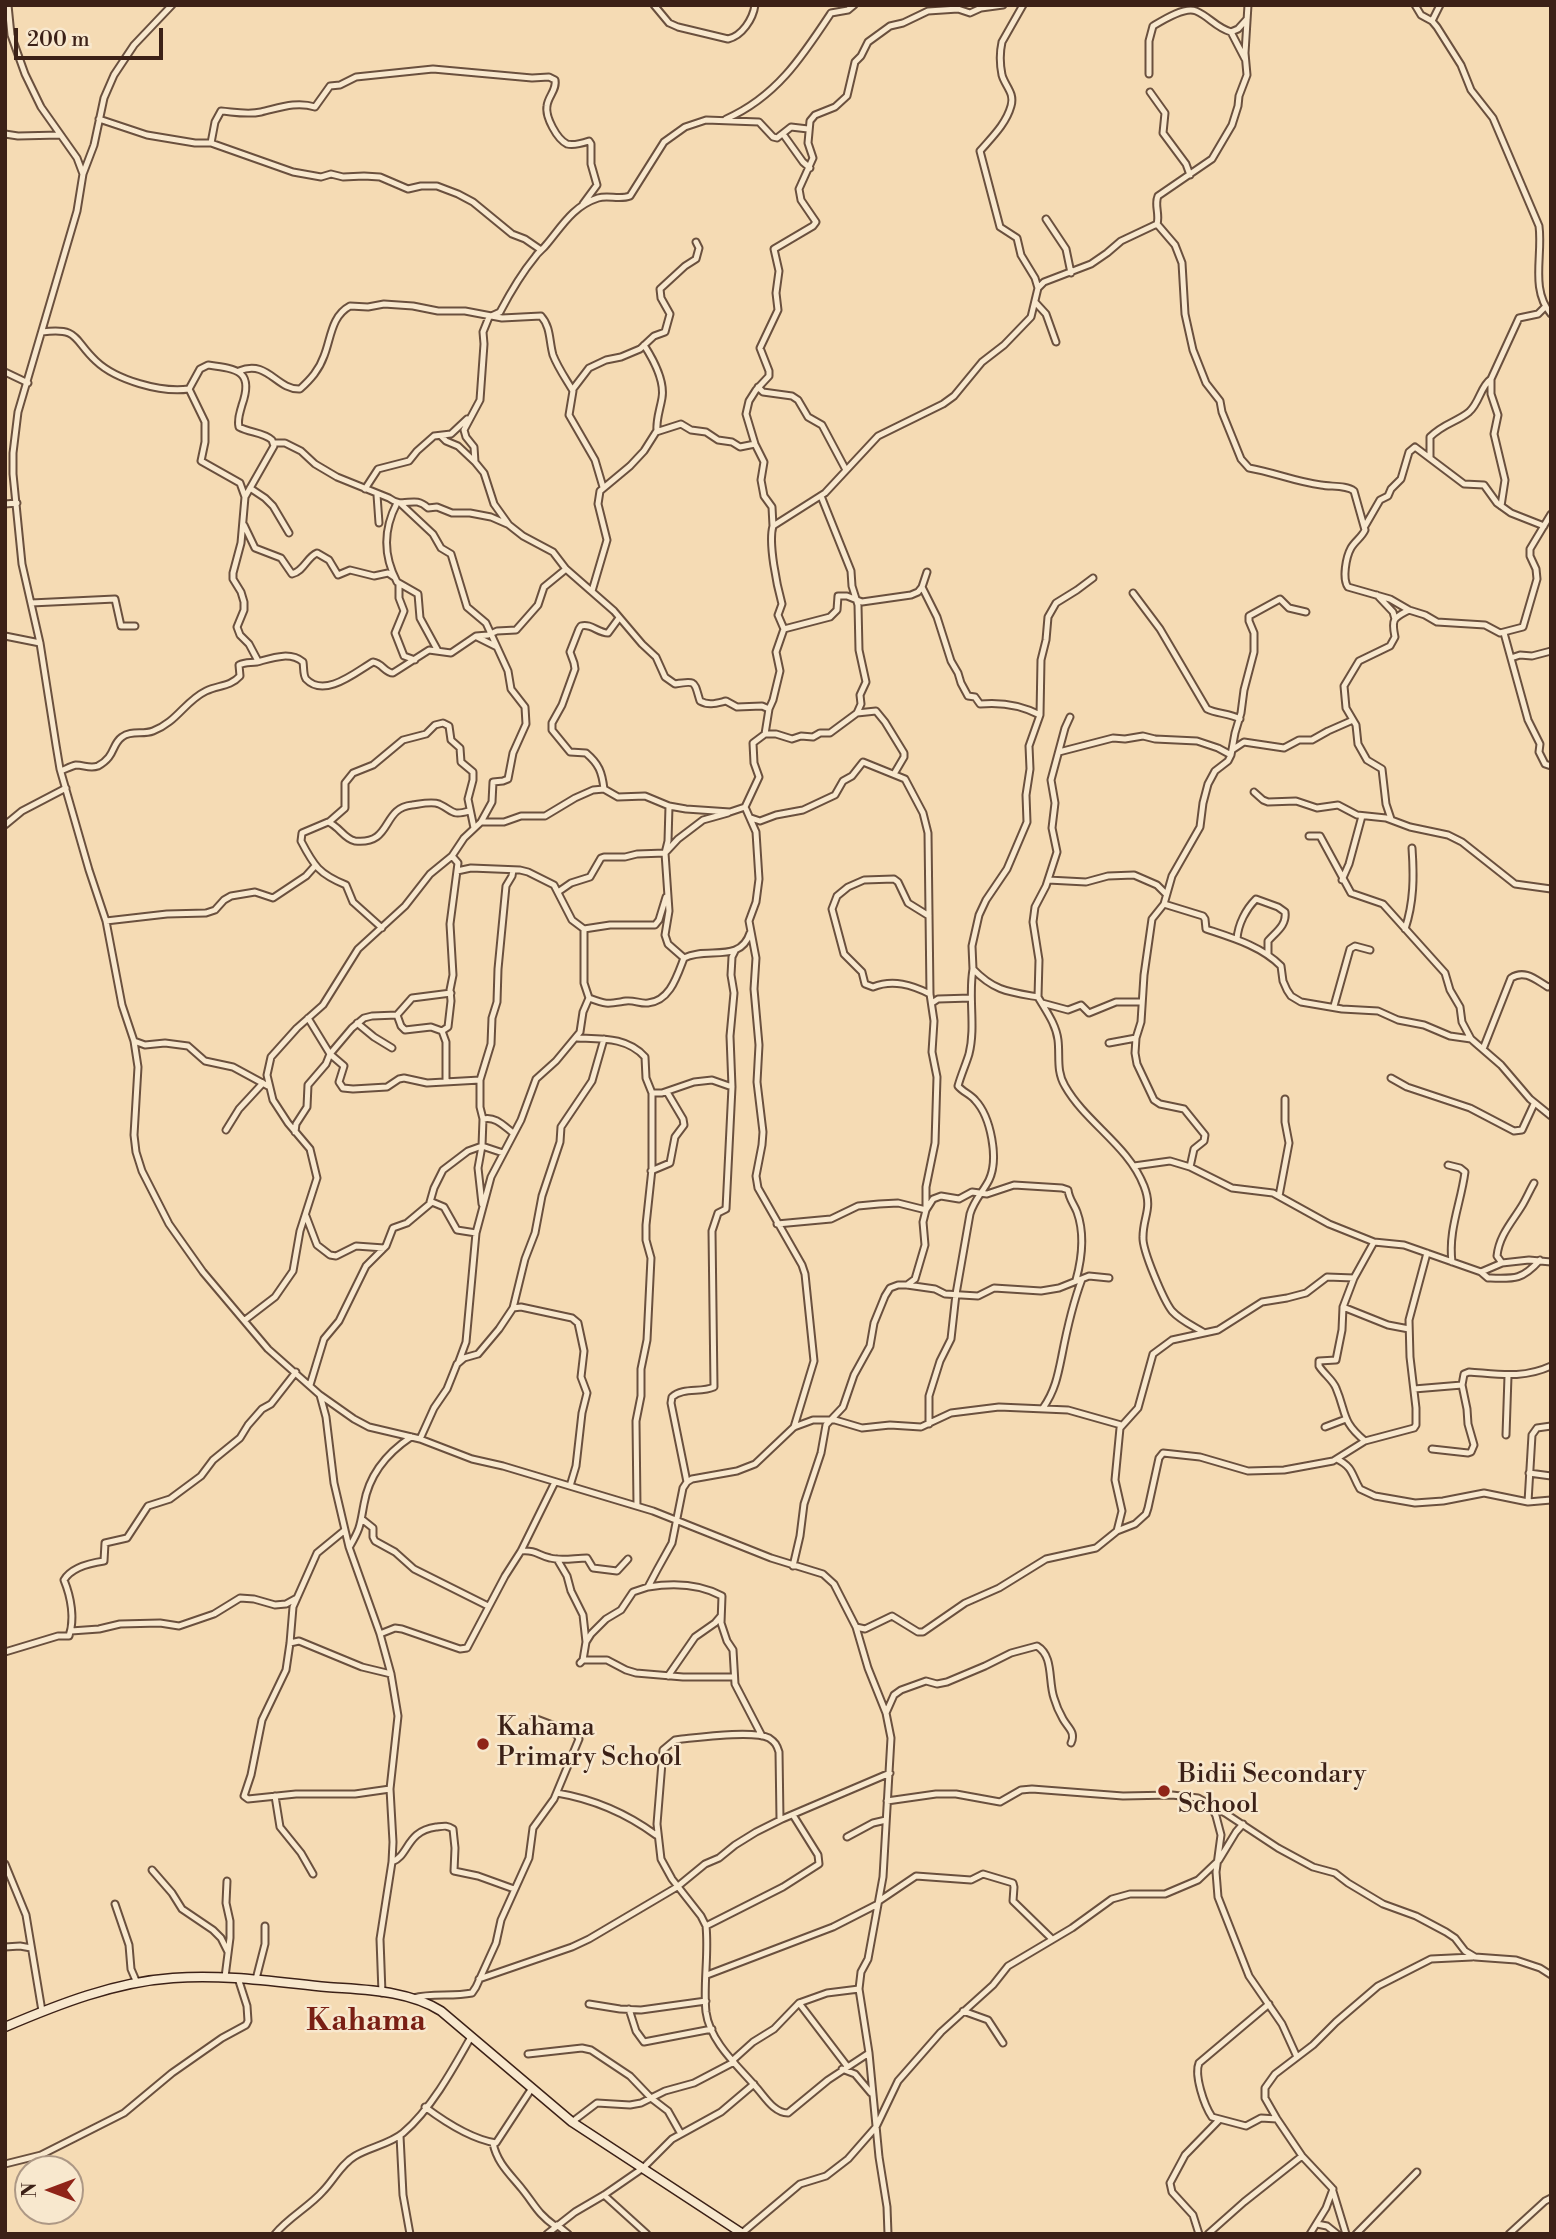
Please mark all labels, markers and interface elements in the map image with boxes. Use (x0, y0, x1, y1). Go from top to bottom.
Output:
scale bar (18, 14, 166, 58)
text: 200 m (27, 27, 90, 53)
place label: Kahama Primary School (497, 1713, 681, 1774)
marker: Kahama Primary School (475, 1736, 491, 1752)
place label: Bidii Secondary School (1178, 1760, 1366, 1822)
marker: Bidii Secondary School (1156, 1783, 1172, 1799)
district label: Kahama (306, 2005, 426, 2041)
north arrow (14, 2155, 84, 2225)
text: N (18, 2182, 42, 2198)

